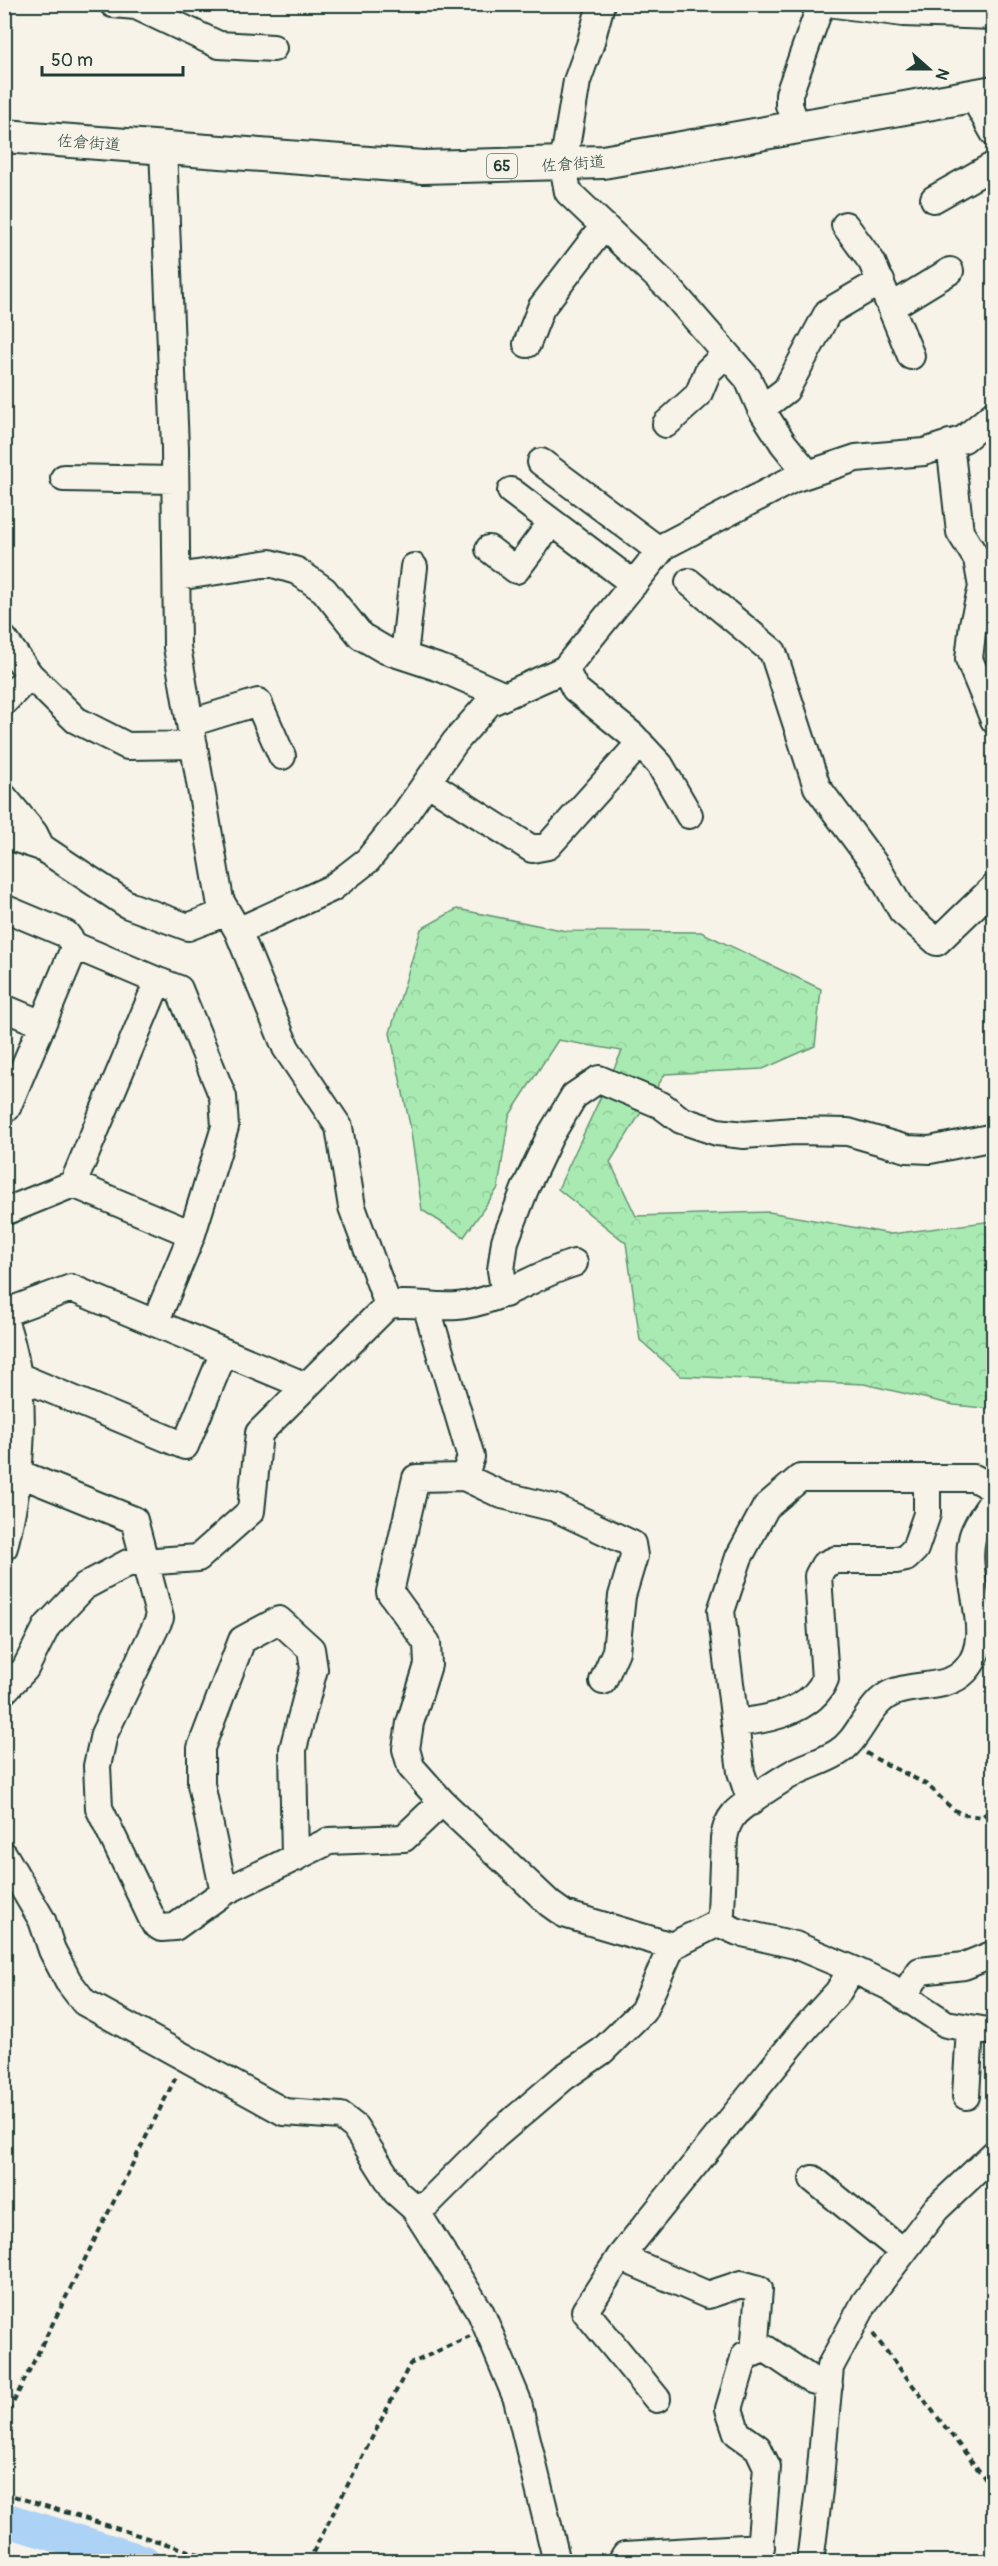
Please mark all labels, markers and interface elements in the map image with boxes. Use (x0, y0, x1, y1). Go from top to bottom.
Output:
scale bar (42, 39, 183, 77)
north arrow (899, 39, 959, 99)
text: 50 m (51, 49, 93, 72)
text: N (931, 65, 953, 83)
street label: 佐倉街道 (56, 131, 122, 155)
street label: 佐倉街道 (540, 152, 606, 176)
road number: 65 (487, 154, 517, 178)

